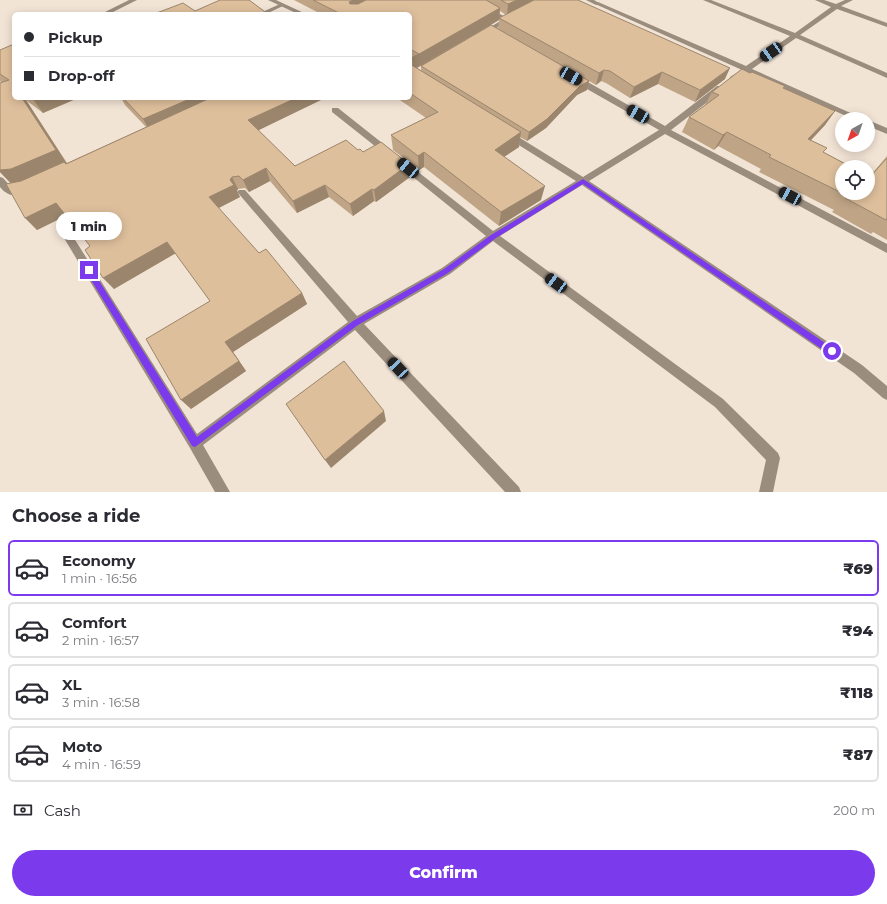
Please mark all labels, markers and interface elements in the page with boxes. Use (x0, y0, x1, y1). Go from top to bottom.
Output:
text: Pickup (48, 28, 103, 47)
car (758, 40, 784, 64)
car (558, 65, 584, 87)
text: Drop-off (48, 66, 115, 85)
car (625, 103, 651, 125)
north arrow (835, 112, 875, 152)
map controls (835, 112, 875, 200)
car (395, 156, 421, 180)
button: locate (835, 160, 875, 200)
car (777, 185, 803, 207)
callout: 1 min (56, 212, 122, 240)
text: 1 min (71, 218, 107, 234)
route end (80, 261, 98, 279)
car (543, 271, 569, 295)
route start (823, 342, 841, 360)
car (385, 355, 411, 381)
text: Choose a ride (12, 505, 140, 527)
icon: car (14, 550, 50, 586)
text: Economy (62, 551, 135, 570)
text: ₹69 (843, 559, 873, 578)
text: 1 min · 16:56 (62, 570, 137, 586)
icon: car (14, 612, 50, 648)
text: Comfort (62, 613, 127, 632)
text: ₹94 (842, 621, 873, 640)
text: 2 min · 16:57 (62, 632, 139, 648)
icon: car (14, 674, 50, 710)
text: XL (62, 675, 81, 694)
text: ₹118 (840, 683, 873, 702)
text: 3 min · 16:58 (62, 694, 140, 710)
icon: car (14, 736, 50, 772)
text: Moto (62, 737, 102, 756)
text: ₹87 (843, 745, 873, 764)
text: 4 min · 16:59 (62, 756, 141, 772)
icon: cash (12, 799, 34, 821)
text: Cash (44, 801, 81, 820)
text: 200 m (833, 802, 875, 818)
button: Confirm (12, 850, 875, 896)

